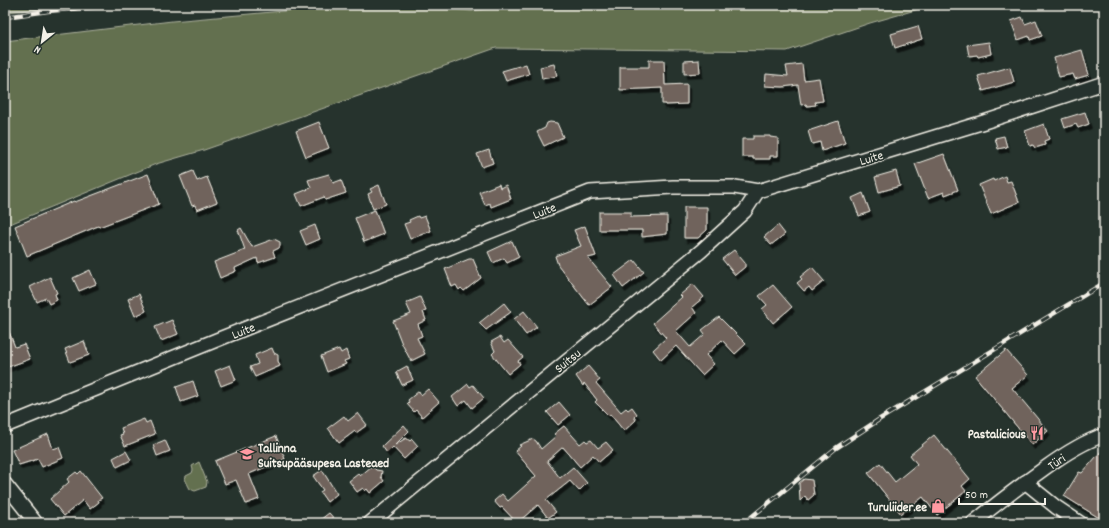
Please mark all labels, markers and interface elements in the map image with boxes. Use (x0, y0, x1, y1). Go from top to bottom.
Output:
north arrow (22, 22, 62, 62)
text: N (31, 40, 44, 57)
street label: Luite (858, 147, 886, 172)
street label: Luite (530, 199, 560, 226)
street label: Luite (229, 319, 259, 346)
street label: Suitsu (551, 345, 586, 379)
restaurant icon: Pastalicious (1029, 425, 1045, 441)
place label: Pastalicious (968, 426, 1027, 445)
place label: Tallinna Suitsupääsupesa Lasteaed (258, 440, 389, 474)
school or university icon: Tallinna Suitsupääsupesa Lasteaed (239, 446, 255, 462)
street label: Türi (1045, 450, 1071, 476)
scale bar (959, 480, 1045, 506)
text: 50 m (965, 487, 988, 504)
shop icon: Turuliider.ee (930, 498, 946, 514)
place label: Turuliider.ee (868, 499, 927, 518)

